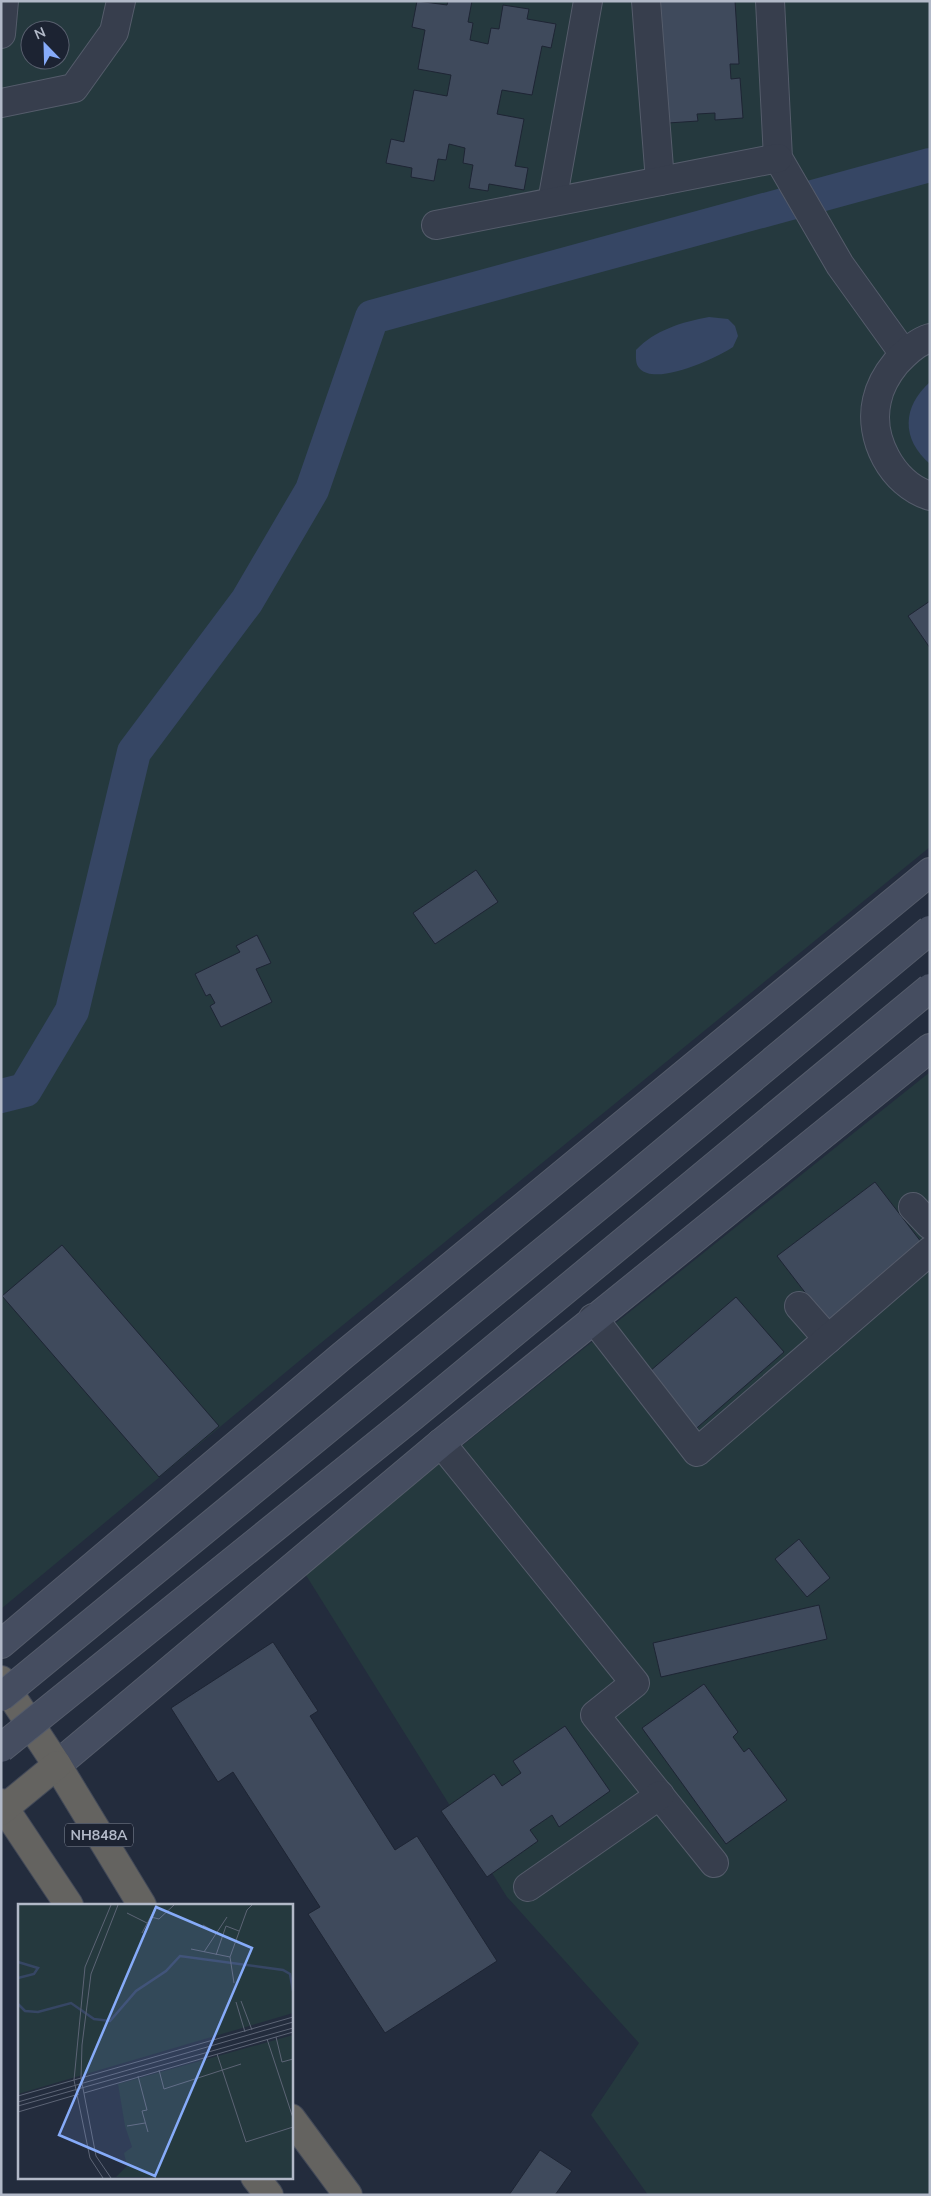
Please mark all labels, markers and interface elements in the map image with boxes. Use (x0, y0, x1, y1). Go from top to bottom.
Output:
north arrow (20, 20, 70, 70)
text: N (32, 23, 49, 44)
road number: NH848A (65, 1824, 133, 1846)
inset map (18, 1904, 292, 2178)

